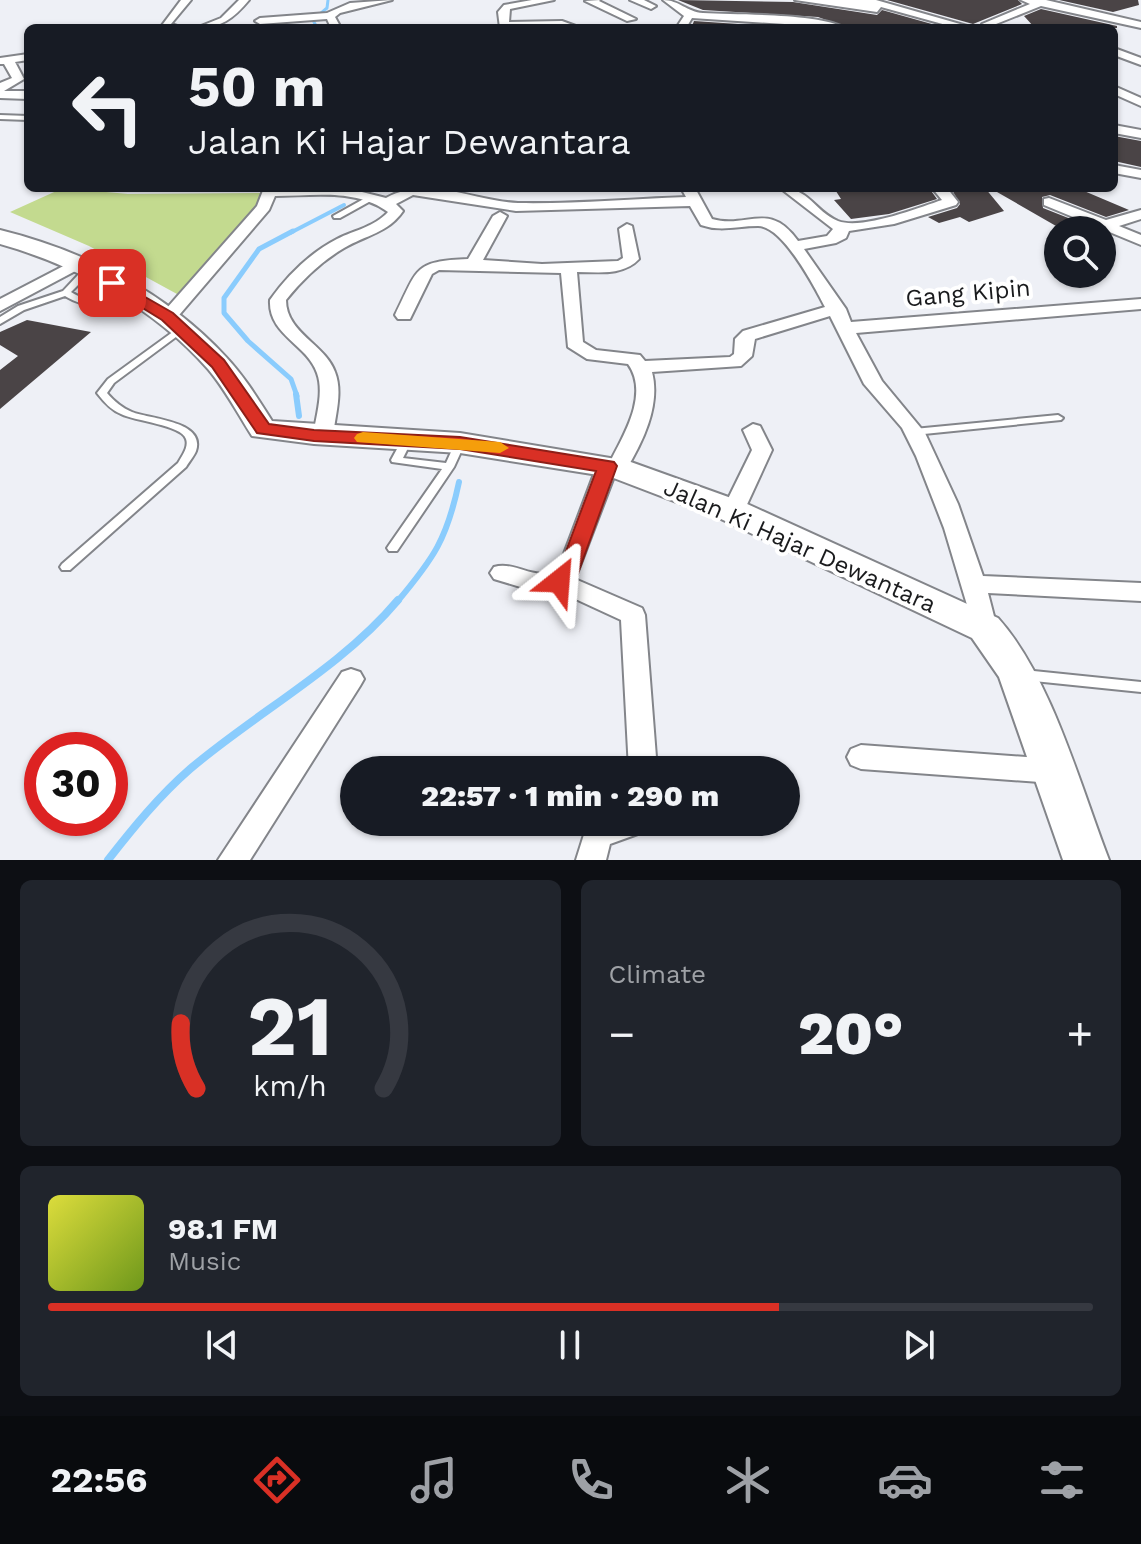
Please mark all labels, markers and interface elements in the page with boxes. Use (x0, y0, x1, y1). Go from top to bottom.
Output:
text: 50 m (188, 54, 325, 120)
icon: left (56, 56, 160, 160)
text: Jalan Ki Hajar Dewantara (188, 121, 631, 163)
map controls (1044, 216, 1116, 288)
button: search (1044, 216, 1116, 288)
pin (78, 249, 146, 317)
icon: arrive (90, 261, 134, 305)
street label: Gang Kipin (904, 274, 1032, 312)
street label: Jalan Ki Hajar Dewantara (660, 473, 940, 619)
position arrow (517, 539, 601, 623)
speed limit sign: 30 (24, 732, 128, 836)
text: 22:57 · 1 min · 290 m (421, 778, 719, 813)
text: Climate (609, 959, 706, 989)
text: 21 (248, 978, 333, 1075)
text: 20° (798, 998, 904, 1069)
text: − (609, 1008, 635, 1060)
text: + (1066, 1008, 1093, 1060)
text: km/h (253, 1069, 327, 1103)
text: 98.1 FM (168, 1211, 278, 1246)
text: Music (168, 1246, 241, 1276)
icon: previous (200, 1323, 244, 1367)
icon: pause (548, 1323, 592, 1367)
icon: next (897, 1323, 941, 1367)
icon: directions (249, 1452, 305, 1508)
icon: music (406, 1452, 462, 1508)
icon: phone (563, 1452, 619, 1508)
icon: climate (720, 1452, 776, 1508)
icon: car (877, 1452, 933, 1508)
icon: filters (1034, 1452, 1090, 1508)
text: 22:56 (51, 1459, 148, 1501)

